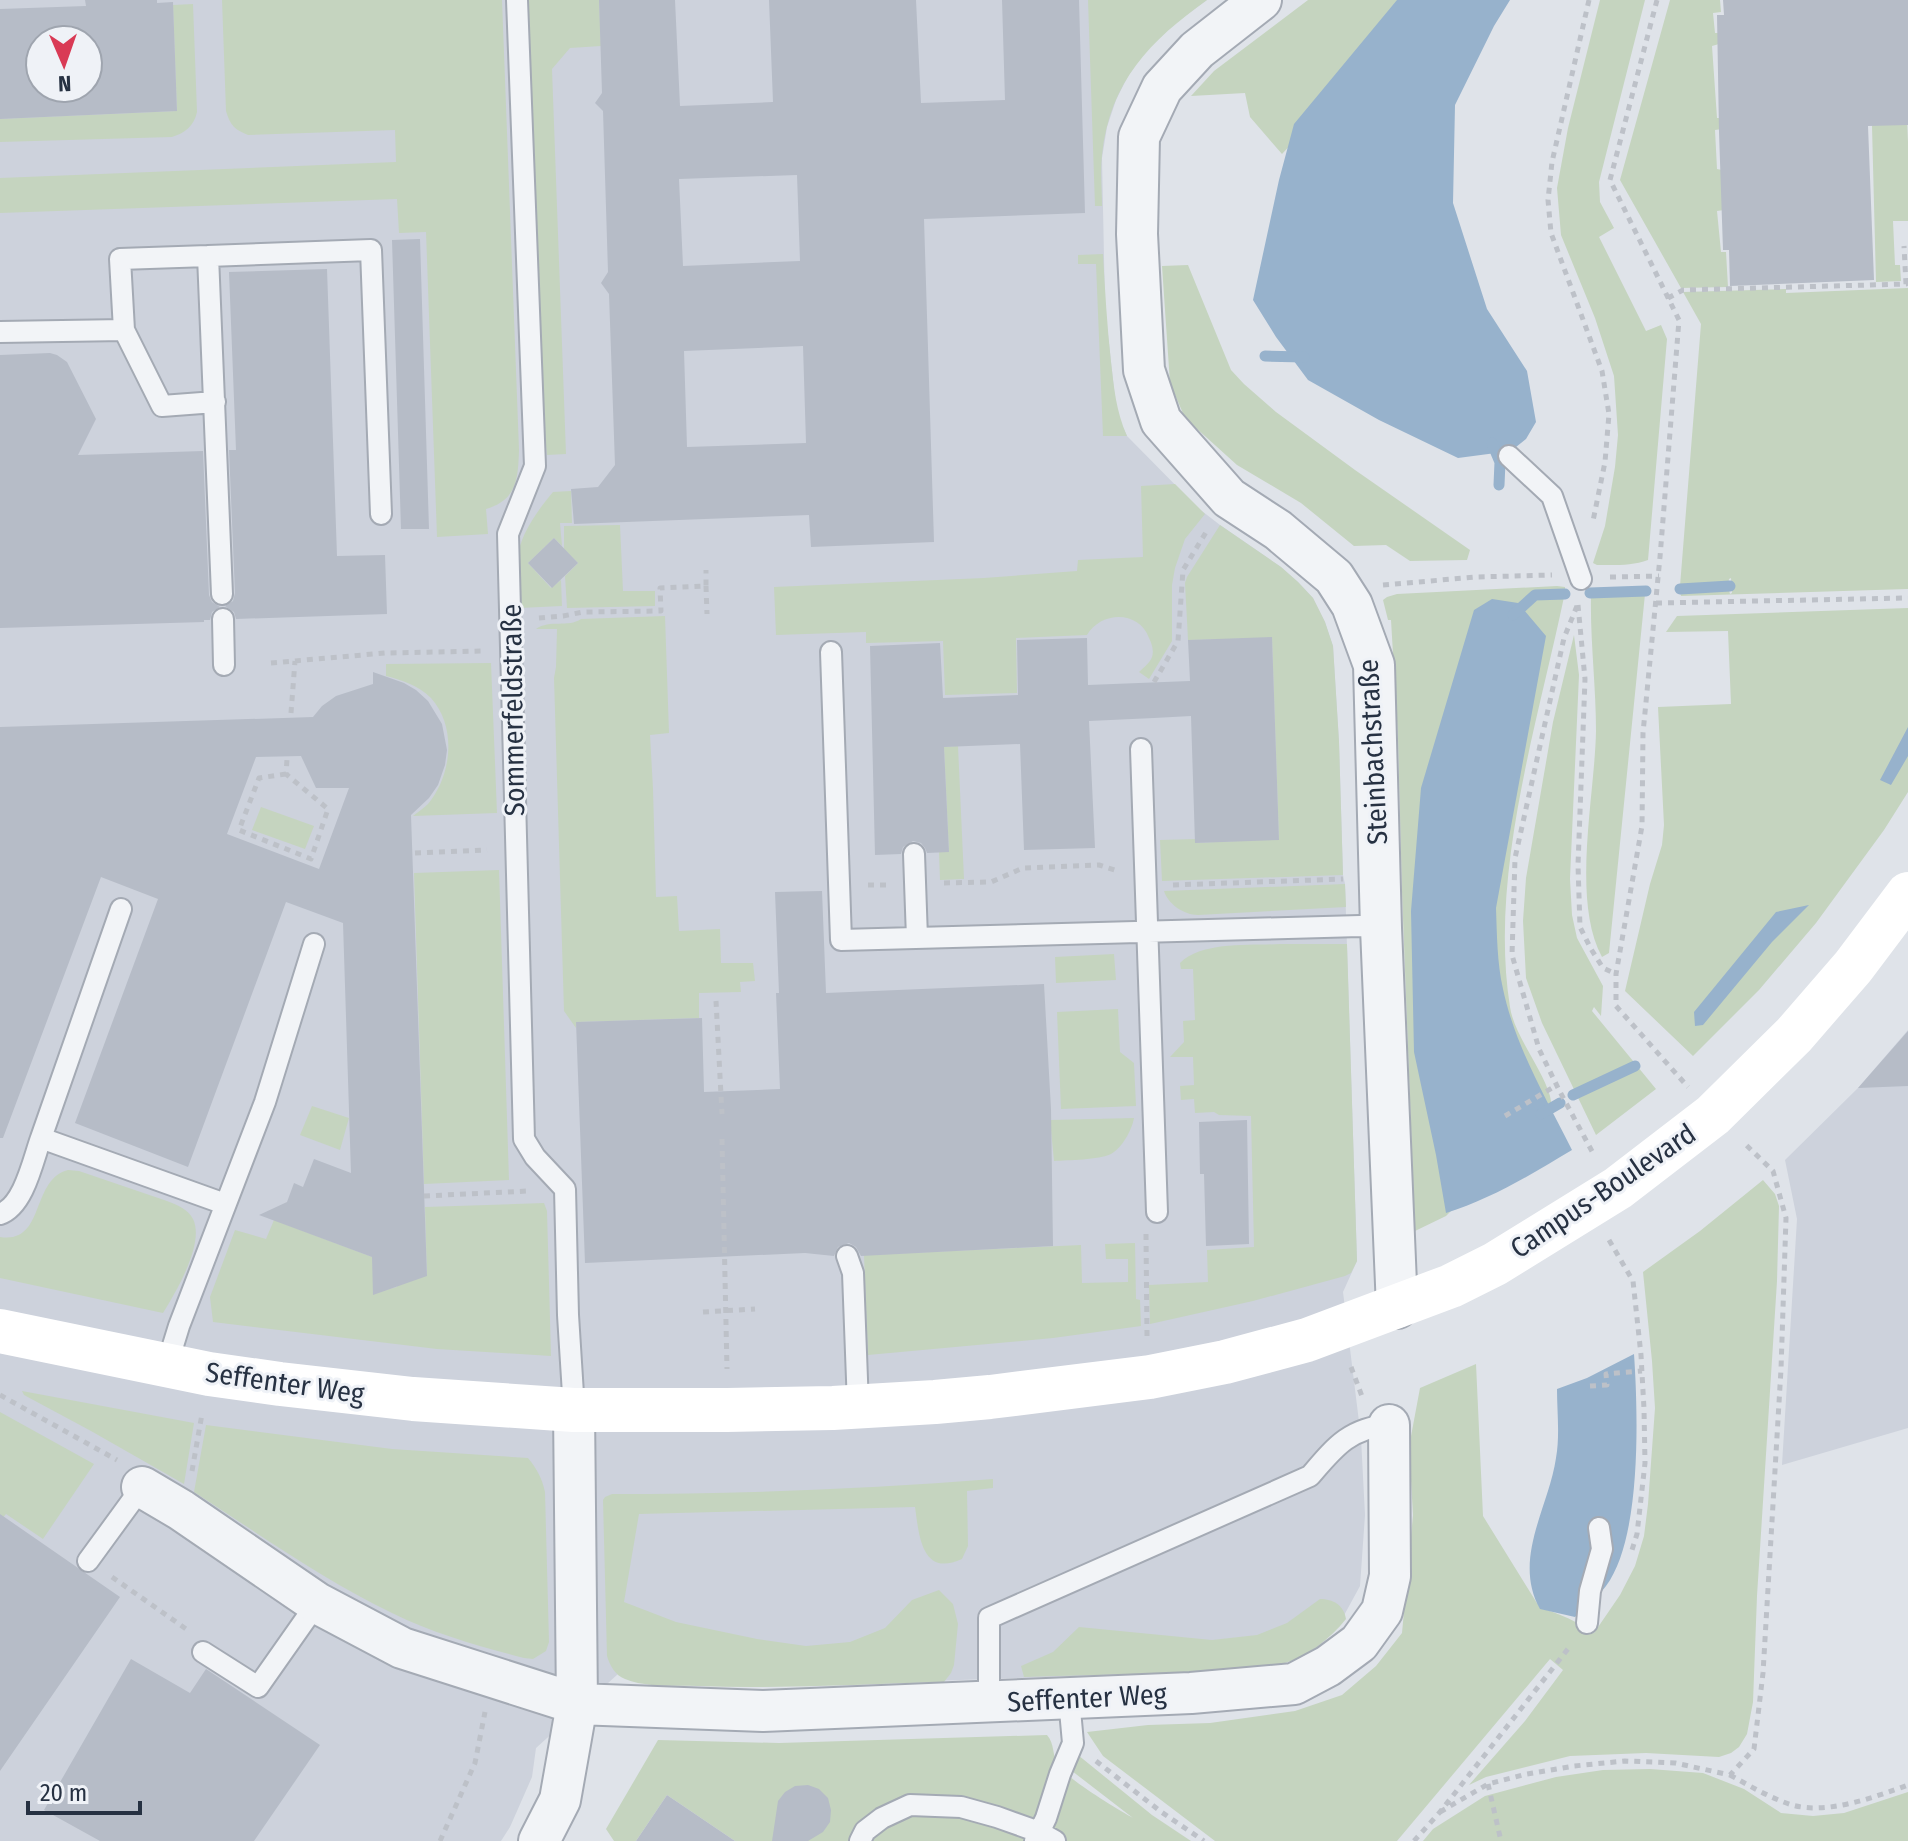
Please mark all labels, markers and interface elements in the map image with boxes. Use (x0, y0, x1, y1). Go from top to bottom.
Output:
north arrow (24, 24, 104, 104)
text: N (58, 70, 72, 97)
street label: Sommerfeldstraße (495, 604, 531, 816)
street label: Steinbachstraße (1352, 658, 1394, 846)
street label: Campus-Boulevard (1504, 1117, 1702, 1265)
street label: Seffenter Weg (204, 1356, 367, 1411)
street label: Seffenter Weg (1006, 1677, 1168, 1719)
scale bar (28, 1765, 140, 1815)
text: 20 m (40, 1779, 87, 1807)

